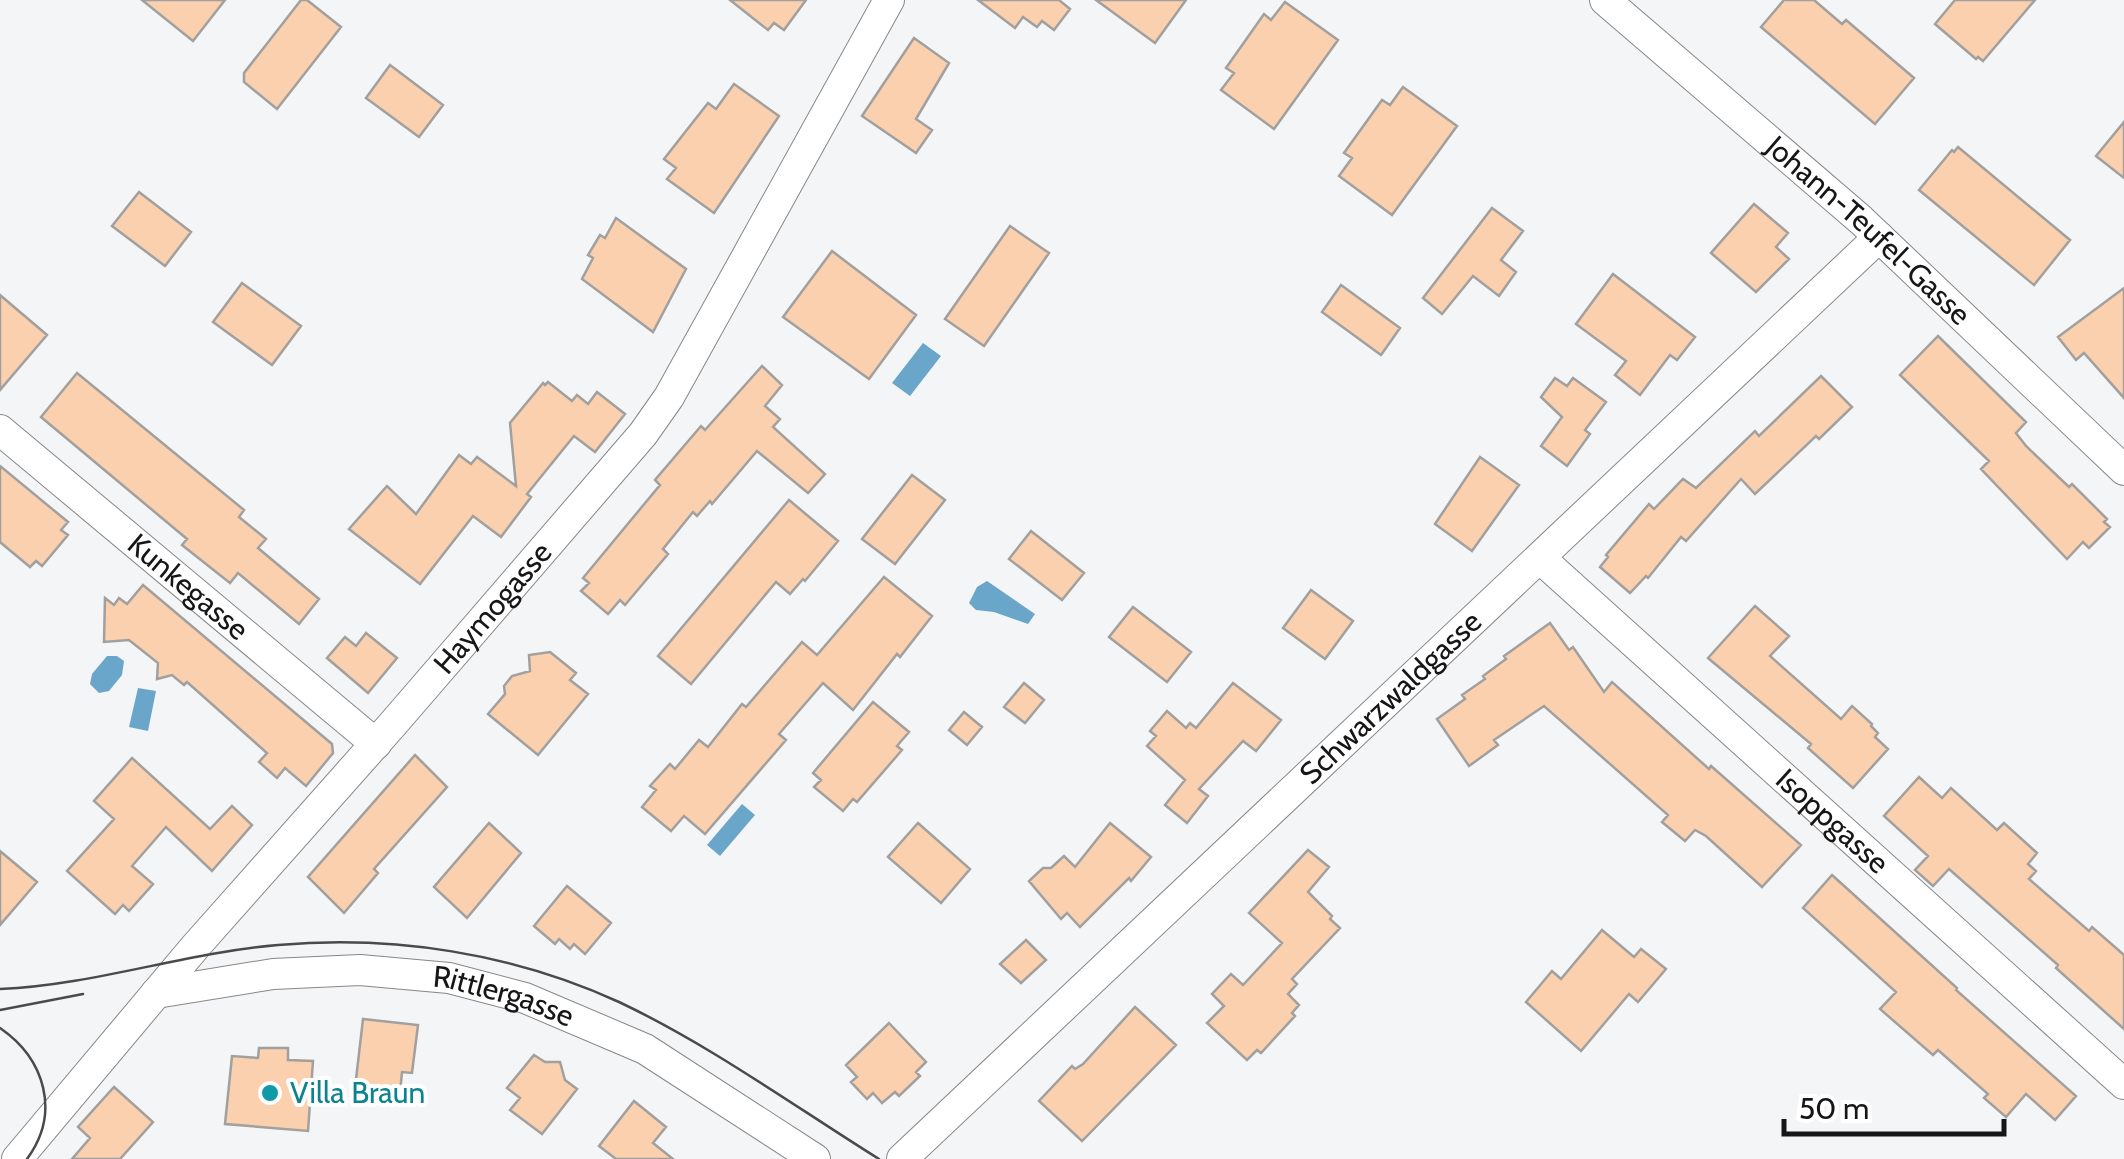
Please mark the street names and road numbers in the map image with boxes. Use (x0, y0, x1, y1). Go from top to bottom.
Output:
street label: Johann-Teufel-Gasse (1758, 127, 1979, 333)
street label: Kunkegasse (120, 526, 256, 648)
street label: Haymogasse (425, 534, 559, 681)
street label: Schwarzwaldgasse (1292, 603, 1489, 792)
street label: Isoppgasse (1768, 761, 1897, 881)
street label: Rittlergasse (432, 958, 580, 1035)

